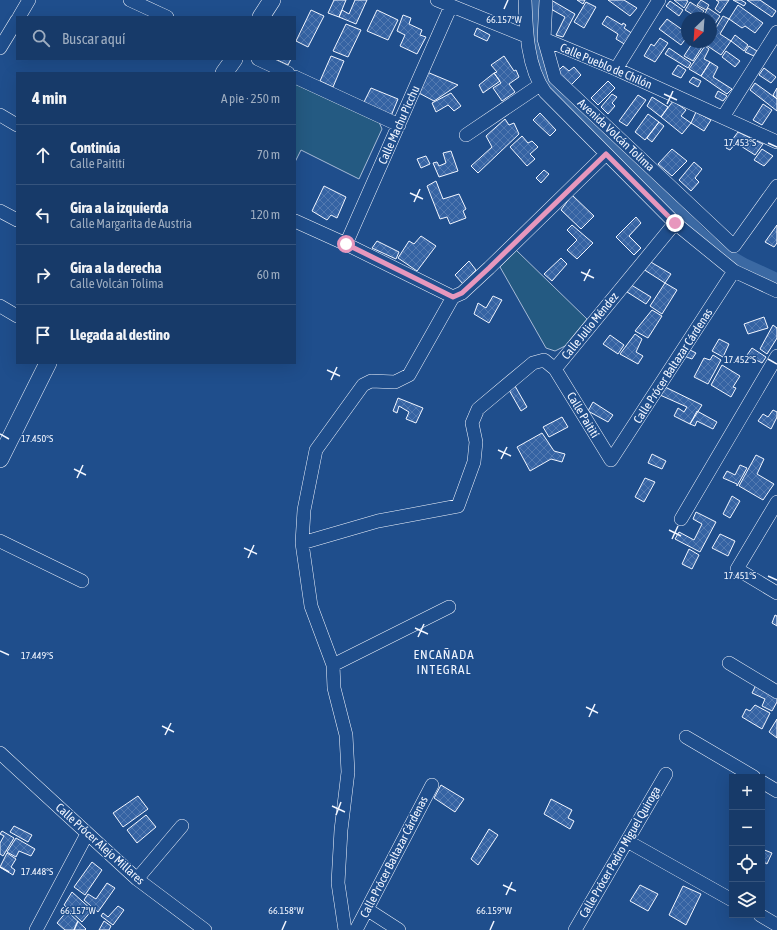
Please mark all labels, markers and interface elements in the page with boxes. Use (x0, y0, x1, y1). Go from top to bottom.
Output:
north arrow (681, 12, 717, 48)
text: 66.157°W (486, 14, 522, 25)
search box (16, 16, 296, 60)
icon: search (30, 27, 52, 49)
text: Buscar aquí (62, 30, 125, 47)
street label: Calle Pueblo de Chilón (558, 40, 654, 92)
street label: Calle Machu Picchu (375, 83, 423, 166)
text: 4 min (32, 88, 67, 108)
text: A pie · 250 m (221, 91, 280, 106)
street label: Avenida Volcán Tolima (575, 96, 657, 174)
text: 17.453°S (724, 137, 756, 148)
text: Continúa (70, 139, 120, 156)
icon: ahead (32, 144, 54, 166)
text: 70 m (257, 147, 280, 162)
text: Calle Paitití (70, 156, 125, 171)
text: Gira a la izquierda (70, 199, 168, 216)
icon: left (32, 204, 54, 226)
text: 120 m (251, 207, 280, 222)
route end (666, 214, 684, 232)
text: Calle Margarita de Austria (70, 216, 192, 231)
route start (337, 235, 355, 253)
text: Gira a la derecha (70, 259, 161, 276)
icon: right (32, 264, 54, 286)
text: 60 m (257, 267, 280, 282)
text: Calle Volcán Tolima (70, 276, 164, 291)
street label: Calle Julio Méndez (559, 289, 622, 362)
street label: Calle Prócer Baltazar Cárdenas (631, 306, 715, 426)
icon: arrive (32, 324, 54, 346)
text: Llegada al destino (70, 326, 170, 343)
text: 17.452°S (724, 354, 756, 365)
street label: Calle Paitití (564, 390, 602, 441)
text: 17.450°S (21, 433, 53, 444)
text: 17.451°S (724, 570, 756, 581)
district label: ENCAÑADA INTEGRAL (413, 647, 475, 677)
text: 17.449°S (21, 650, 53, 661)
map controls (729, 774, 765, 918)
button: + (729, 774, 765, 810)
street label: Calle Prócer Pedro Miguel Quiroga (577, 784, 663, 920)
street label: Calle Prócer Baltazar Cárdenas (357, 794, 431, 920)
street label: Calle Prócer Alejo Millares (53, 800, 147, 888)
button: − (729, 810, 765, 846)
button: locate (729, 846, 765, 882)
text: 17.448°S (21, 866, 53, 877)
button: layers (729, 882, 765, 918)
text: 66.157°W (60, 905, 96, 916)
text: 66.158°W (268, 905, 304, 916)
text: 66.159°W (476, 905, 512, 916)

